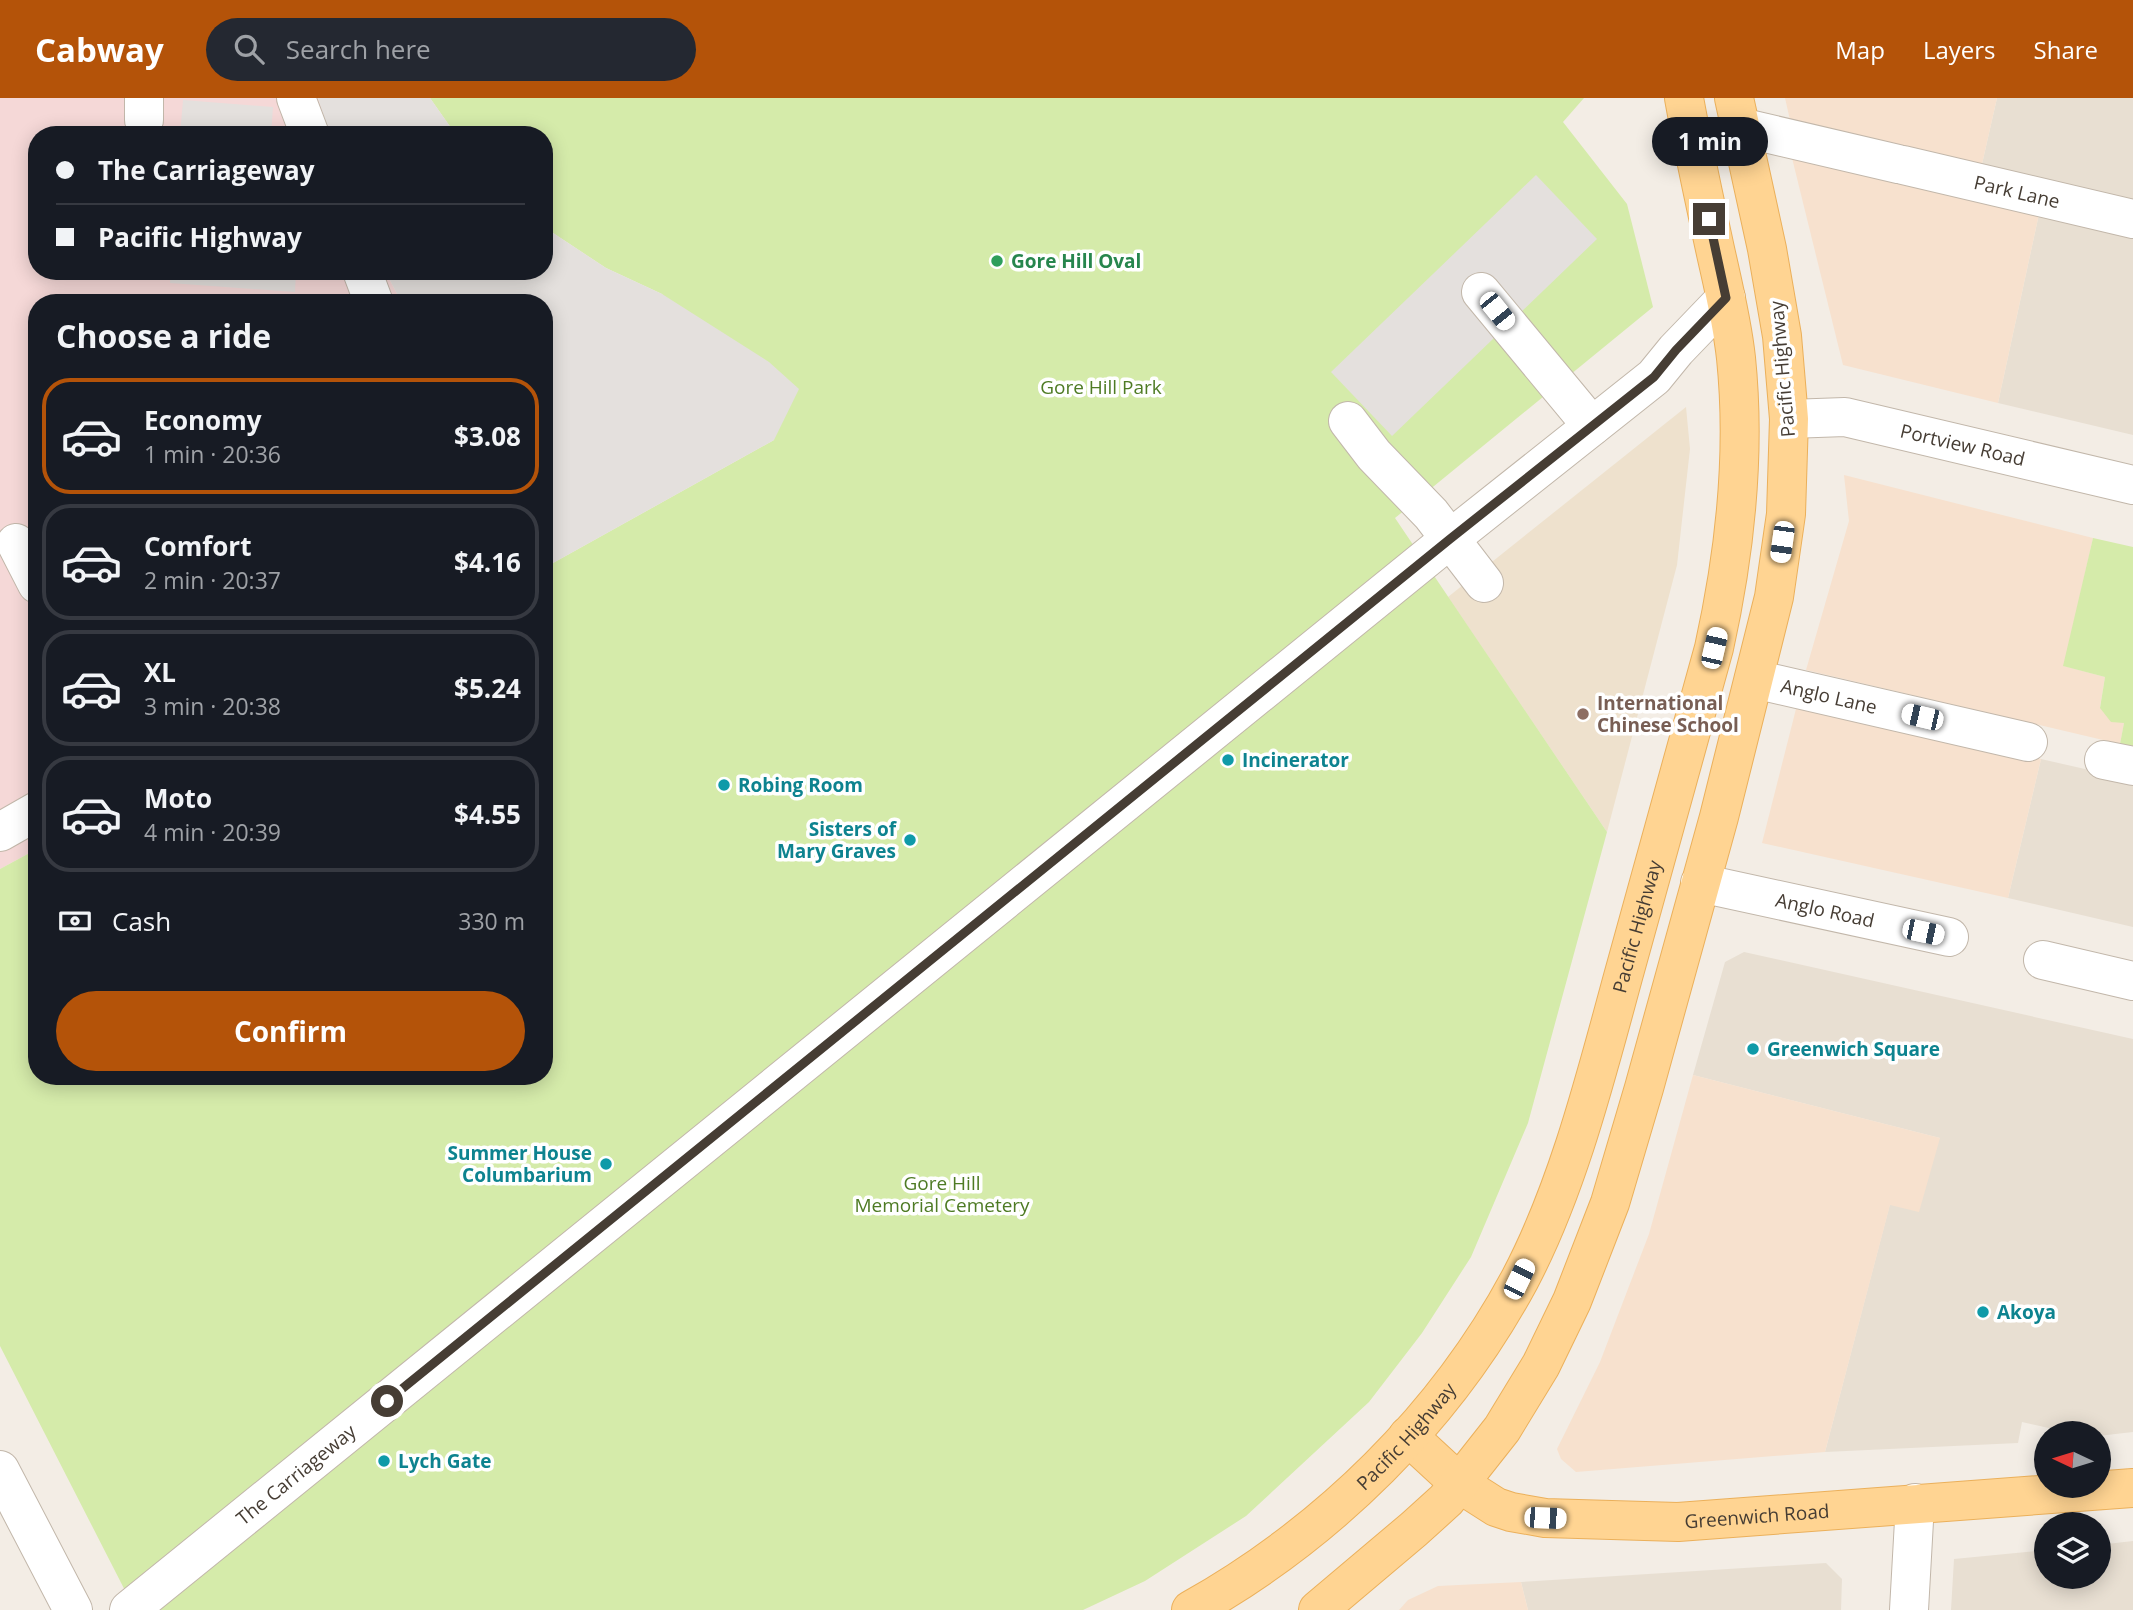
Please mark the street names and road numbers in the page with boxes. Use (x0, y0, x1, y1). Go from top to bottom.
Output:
street label: Park Lane (1971, 169, 2062, 214)
street label: Pacific Highway (1763, 299, 1801, 438)
street label: Portview Road (1898, 418, 2028, 472)
street label: Anglo Lane (1778, 673, 1880, 720)
street label: Pacific Highway (1606, 857, 1668, 996)
street label: Anglo Road (1773, 887, 1877, 933)
street label: Pacific Highway (1351, 1377, 1462, 1496)
street label: The Carriageway (231, 1418, 362, 1531)
street label: Greenwich Road (1684, 1498, 1830, 1534)

